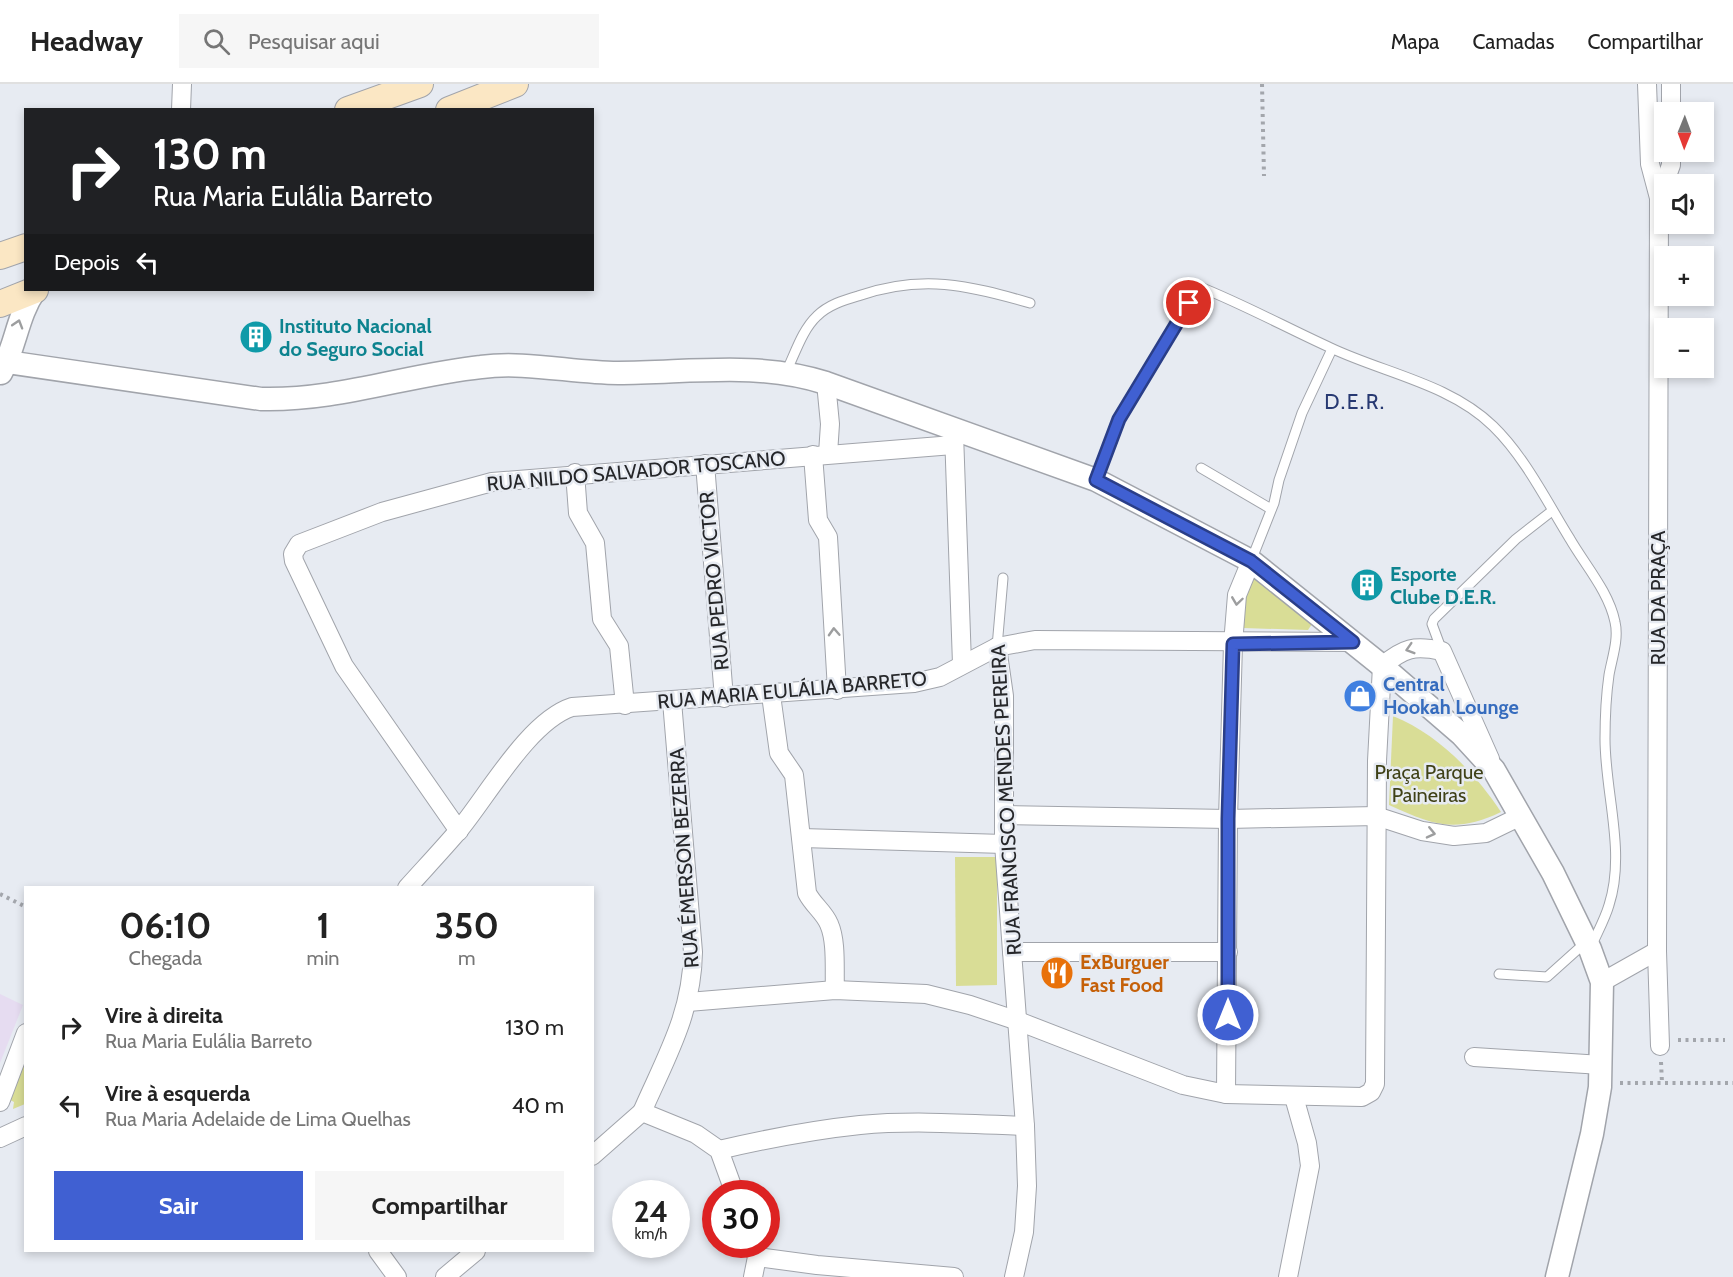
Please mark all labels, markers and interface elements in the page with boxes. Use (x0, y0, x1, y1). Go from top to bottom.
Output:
search box (179, 14, 599, 68)
text: Headway (30, 24, 143, 58)
icon: search (200, 25, 233, 58)
text: Pesquisar aqui (248, 28, 380, 55)
text: Mapa (1391, 29, 1439, 54)
text: Camadas (1472, 29, 1554, 54)
text: Compartilhar (1587, 29, 1703, 54)
north arrow (1654, 102, 1714, 162)
map controls (1654, 102, 1714, 378)
text: 130 m (153, 128, 267, 180)
icon: right (54, 132, 132, 210)
button: sound (1654, 174, 1714, 234)
text: Rua Maria Eulália Barreto (153, 180, 433, 213)
icon: left (131, 246, 164, 279)
button: + (1654, 246, 1714, 306)
text: Depois (54, 249, 119, 276)
pin (1163, 277, 1214, 328)
icon: arrive (1172, 286, 1205, 319)
place label: Instituto Nacional do Seguro Social (279, 314, 432, 361)
button: − (1654, 318, 1714, 378)
one-way arrow (11, 319, 23, 330)
building icon: Instituto Nacional do Seguro Social (238, 319, 274, 355)
district label: D.E.R. (1324, 389, 1386, 414)
street label: RUA NILDO SALVADOR TOSCANO (485, 446, 787, 496)
street label: RUA PEDRO VICTOR (694, 491, 734, 671)
street label: RUA DA PRAÇA (1646, 530, 1670, 665)
place label: Esporte Clube D.E.R. (1390, 562, 1496, 609)
building icon: Esporte Clube D.E.R. (1349, 567, 1385, 603)
one-way arrow (1231, 596, 1244, 606)
one-way arrow (827, 627, 840, 636)
one-way arrow (1405, 642, 1416, 654)
street label: RUA FRANCISCO MENDES PEREIRA (986, 643, 1026, 956)
street label: RUA MARIA EULÁLIA BARRETO (656, 666, 928, 714)
place label: Central Hookah Lounge (1383, 672, 1519, 719)
shop icon: Central Hookah Lounge (1342, 678, 1378, 714)
street label: RUA ÉMERSON BEZERRA (664, 746, 704, 969)
park label: Praça Parque Paineiras (1375, 760, 1483, 807)
one-way arrow (1426, 825, 1436, 838)
text: 06:10 (119, 903, 211, 947)
text: 1 (316, 903, 330, 947)
text: 350 (435, 903, 499, 947)
text: Chegada (128, 946, 202, 970)
text: min (307, 946, 340, 970)
text: m (458, 946, 476, 970)
place label: ExBurguer Fast Food (1080, 950, 1169, 997)
restaurant icon: ExBurguer Fast Food (1039, 955, 1075, 991)
position arrow (1196, 983, 1260, 1047)
text: Vire à direita (105, 1002, 223, 1029)
icon: right (54, 1011, 87, 1044)
text: 130 m (505, 1014, 564, 1041)
text: Rua Maria Eulália Barreto (105, 1029, 312, 1053)
text: Vire à esquerda (105, 1080, 250, 1107)
icon: left (54, 1089, 87, 1122)
text: 40 m (512, 1092, 564, 1119)
text: Rua Maria Adelaide de Lima Quelhas (105, 1107, 411, 1131)
button: Sair (54, 1171, 303, 1240)
button: Compartilhar (315, 1171, 564, 1240)
speed limit sign: 30 (702, 1180, 780, 1258)
text: 24 (634, 1193, 668, 1230)
text: km/h (635, 1225, 667, 1243)

